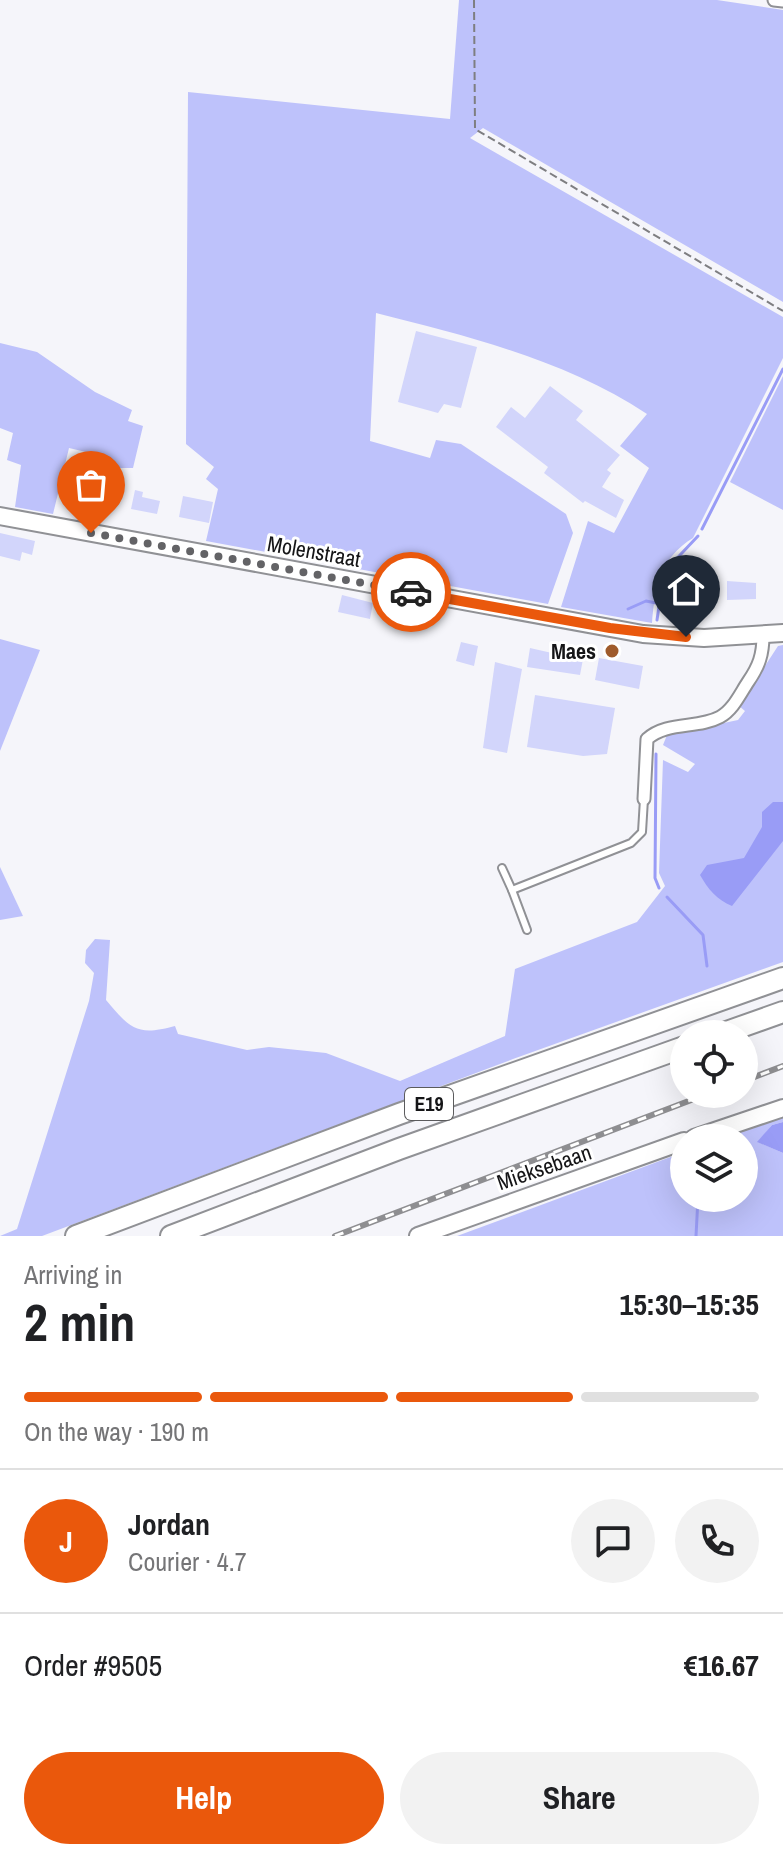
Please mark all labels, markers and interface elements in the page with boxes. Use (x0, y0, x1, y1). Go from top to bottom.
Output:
pin (57, 451, 125, 533)
icon: bag (69, 463, 113, 507)
street label: Molenstraat (265, 528, 363, 574)
courier (371, 552, 451, 632)
pin (652, 555, 720, 637)
icon: home (664, 567, 708, 611)
icon: car (389, 570, 433, 614)
place label: Maes (551, 636, 596, 666)
marker: Maes (603, 642, 621, 660)
map controls (670, 1020, 758, 1212)
button: locate (670, 1020, 758, 1108)
road number: E19 (405, 1088, 453, 1120)
button: layers (670, 1124, 758, 1212)
street label: Mieksebaan (493, 1137, 595, 1197)
text: Arriving in (24, 1257, 122, 1292)
text: 15:30–15:35 (620, 1284, 759, 1324)
text: 2 min (24, 1287, 135, 1357)
text: On the way · 190 m (24, 1414, 209, 1449)
button: chat (571, 1499, 655, 1583)
button: phone (675, 1499, 759, 1583)
text: Jordan (128, 1504, 210, 1544)
text: J (59, 1521, 73, 1561)
text: Courier · 4.7 (128, 1544, 247, 1579)
text: Order #9505 (24, 1645, 162, 1685)
text: €16.67 (684, 1645, 759, 1685)
button: Help (24, 1752, 384, 1844)
button: Share (400, 1752, 759, 1844)

